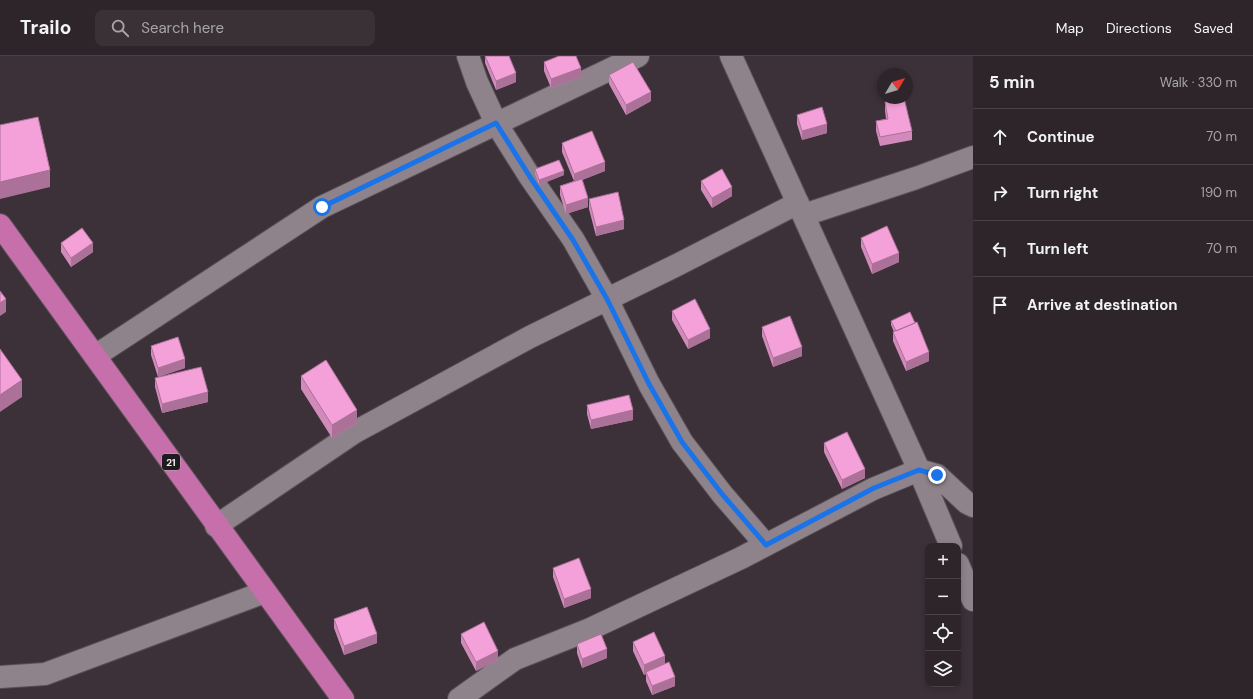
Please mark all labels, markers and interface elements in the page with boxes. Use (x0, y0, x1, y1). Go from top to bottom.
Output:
search box (95, 10, 375, 46)
text: Trailo (20, 15, 71, 40)
icon: search (109, 17, 131, 39)
text: Search here (141, 18, 224, 38)
text: Map (1056, 19, 1084, 37)
text: Directions (1106, 19, 1172, 37)
text: Saved (1194, 19, 1233, 37)
north arrow (877, 68, 913, 104)
text: 5 min (989, 71, 1035, 93)
text: Walk · 330 m (1160, 74, 1237, 91)
icon: ahead (989, 126, 1011, 148)
text: Continue (1027, 127, 1095, 147)
text: 70 m (1206, 128, 1237, 145)
icon: right (989, 182, 1011, 204)
text: Turn right (1027, 183, 1098, 203)
text: 190 m (1201, 184, 1237, 201)
route start (313, 198, 331, 216)
icon: left (989, 238, 1011, 260)
text: Turn left (1027, 239, 1088, 259)
text: 70 m (1206, 240, 1237, 257)
icon: arrive (989, 294, 1011, 316)
text: Arrive at destination (1027, 295, 1178, 315)
road number: 21 (162, 454, 180, 470)
route end (928, 466, 946, 484)
map controls (925, 543, 961, 687)
button: + (925, 543, 961, 579)
button: − (925, 579, 961, 615)
button: locate (925, 615, 961, 651)
button: layers (925, 651, 961, 687)

